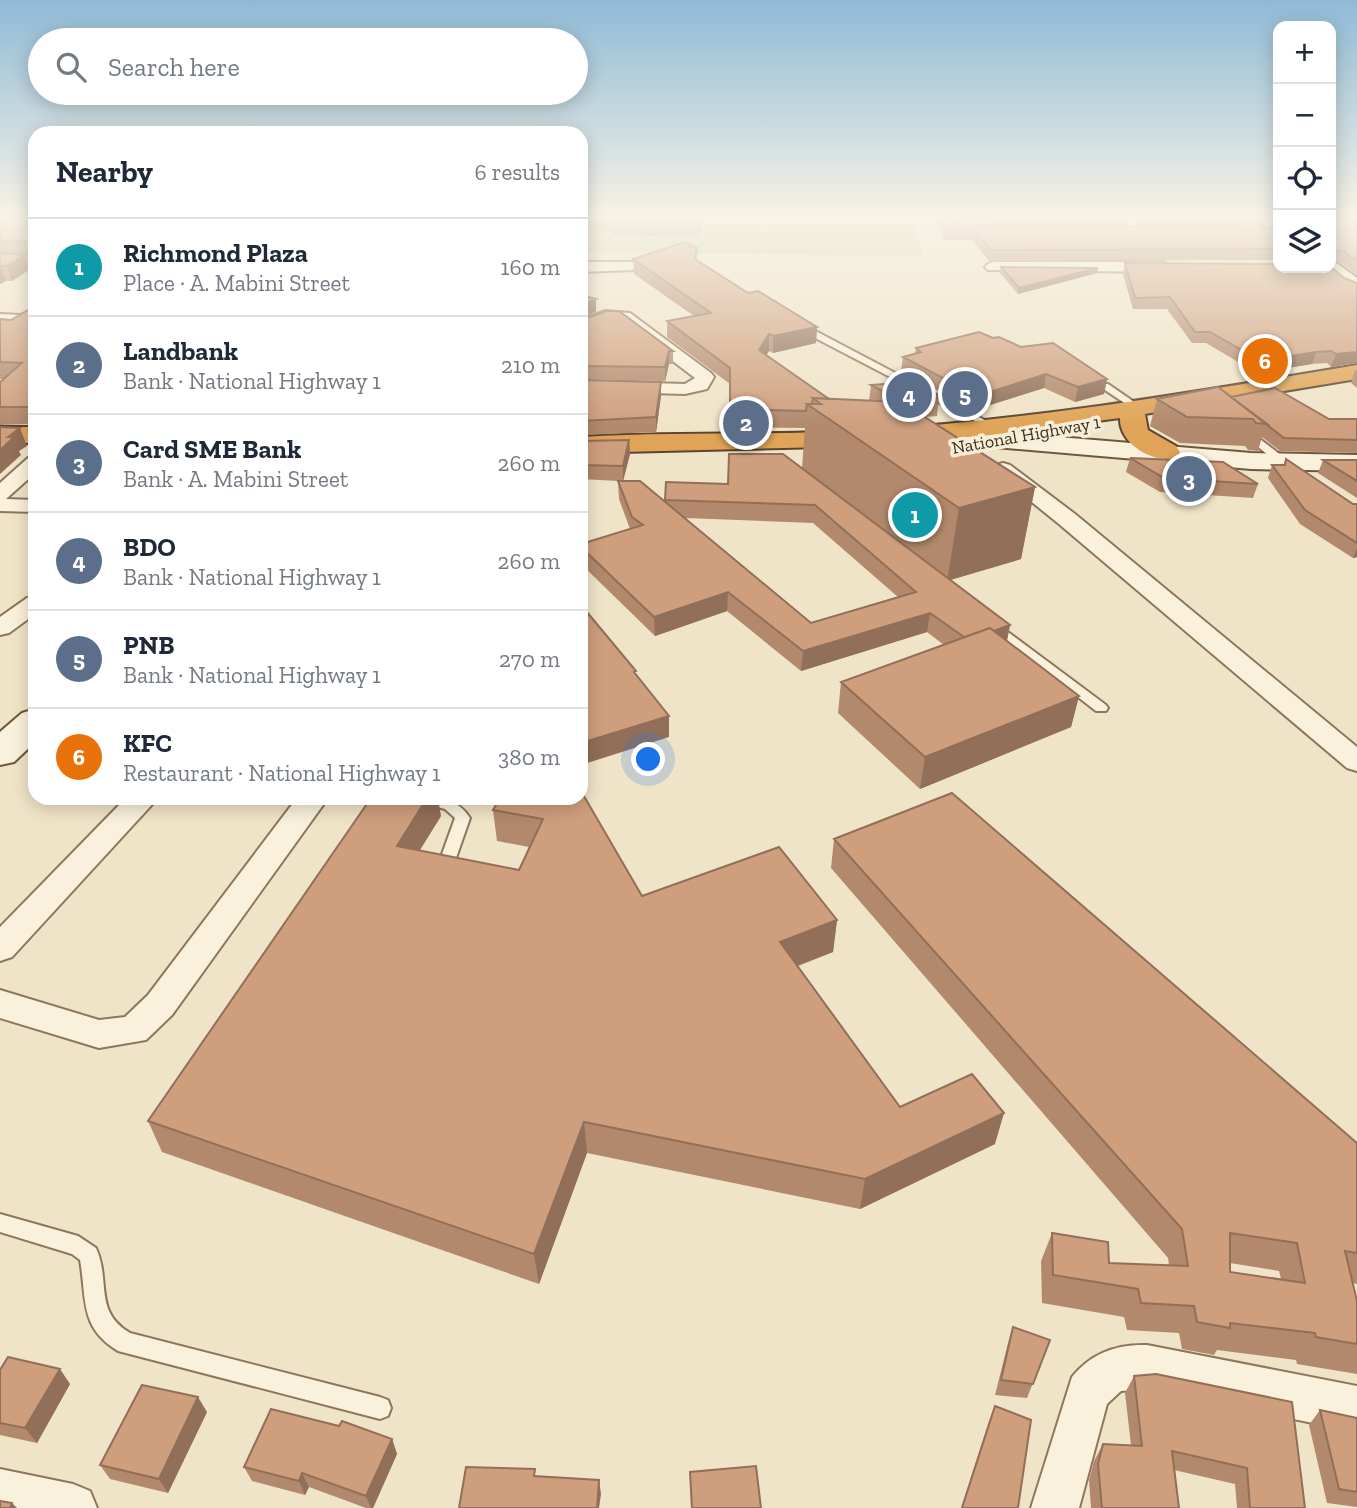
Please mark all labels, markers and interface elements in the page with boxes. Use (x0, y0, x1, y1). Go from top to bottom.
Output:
map controls (1273, 21, 1336, 273)
button: + (1273, 21, 1336, 84)
search box (28, 28, 588, 105)
icon: search (52, 48, 90, 86)
text: Search here (108, 51, 240, 83)
button: − (1273, 84, 1336, 147)
button: locate (1273, 147, 1336, 210)
text: Nearby (56, 154, 153, 190)
text: 6 results (474, 158, 560, 186)
button: layers (1273, 210, 1336, 273)
text: Richmond Plaza (123, 237, 308, 269)
text: 1 (74, 253, 84, 281)
text: 160 m (501, 253, 560, 281)
text: Place · A. Mabini Street (123, 269, 350, 297)
text: Landbank (123, 335, 238, 367)
pin: 6 (1242, 335, 1288, 387)
text: 2 (73, 351, 85, 379)
text: 210 m (501, 351, 560, 379)
text: Bank · National Highway 1 (123, 367, 381, 395)
pin: 5 (942, 368, 988, 420)
pin: 4 (886, 369, 932, 421)
pin: 2 (723, 397, 769, 449)
street label: National Highway 1 (950, 411, 1102, 459)
text: Card SME Bank (123, 433, 301, 465)
text: 3 (73, 449, 85, 477)
text: 260 m (498, 449, 560, 477)
pin: 3 (1166, 453, 1212, 505)
text: Bank · A. Mabini Street (123, 465, 348, 493)
pin: 1 (892, 489, 938, 541)
text: BDO (123, 531, 176, 563)
text: 4 (72, 547, 86, 575)
text: 260 m (498, 547, 560, 575)
text: Bank · National Highway 1 (123, 563, 381, 591)
text: PNB (123, 629, 174, 661)
text: 5 (73, 645, 85, 673)
text: 270 m (499, 645, 560, 673)
text: Bank · National Highway 1 (123, 661, 381, 689)
text: KFC (123, 727, 172, 759)
your location (631, 742, 665, 776)
text: 6 (73, 743, 85, 771)
text: 380 m (498, 743, 560, 771)
text: Restaurant · National Highway 1 (123, 759, 441, 787)

